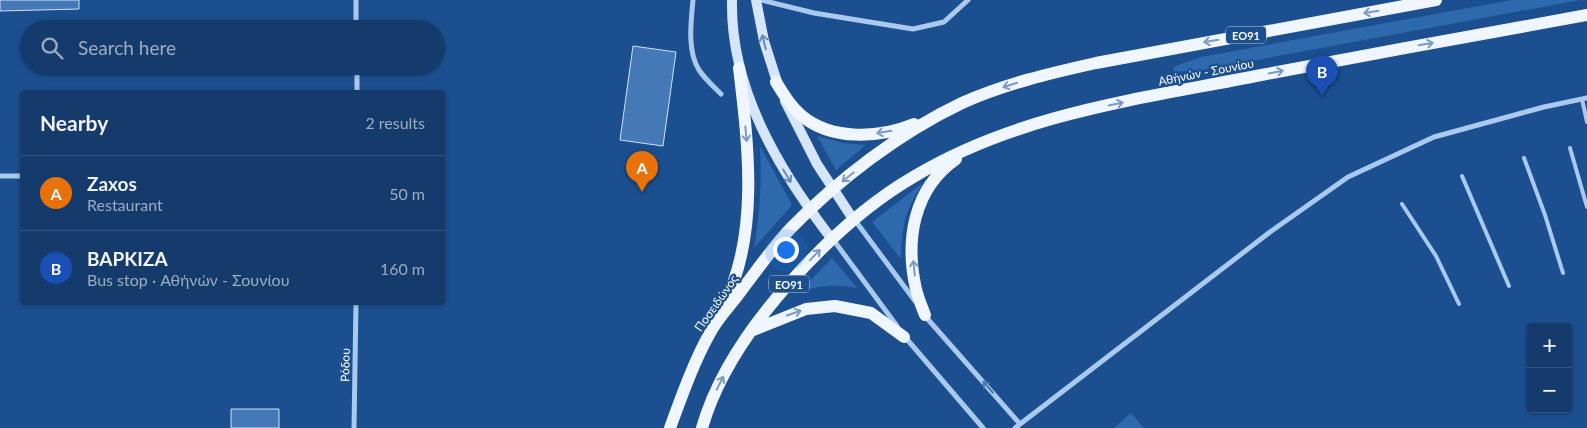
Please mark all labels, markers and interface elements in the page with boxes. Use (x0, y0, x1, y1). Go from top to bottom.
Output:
one-way arrow (1363, 8, 1379, 17)
search box (20, 20, 445, 75)
road number: ΕΟ91 (1226, 26, 1266, 44)
icon: search (38, 34, 66, 62)
one-way arrow (759, 34, 769, 50)
text: Search here (78, 36, 176, 59)
one-way arrow (1203, 37, 1219, 47)
one-way arrow (1417, 39, 1433, 49)
street label: Αθήνών - Σουνίου (1157, 55, 1255, 89)
pin: B (1306, 55, 1338, 96)
one-way arrow (1267, 67, 1283, 77)
one-way arrow (1002, 81, 1018, 91)
one-way arrow (1108, 98, 1124, 108)
text: Nearby (40, 110, 108, 135)
text: 2 results (365, 113, 425, 132)
one-way arrow (742, 125, 751, 141)
one-way arrow (876, 128, 892, 137)
pin: A (626, 151, 658, 192)
one-way arrow (783, 168, 793, 182)
text: Zaxos (87, 172, 137, 195)
one-way arrow (842, 172, 855, 183)
text: A (50, 184, 62, 203)
text: 50 m (389, 184, 425, 203)
text: Restaurant (87, 195, 163, 214)
your location (773, 237, 799, 263)
text: ΒΑΡΚΙΖΑ (87, 247, 168, 270)
one-way arrow (809, 249, 821, 261)
text: B (51, 259, 61, 278)
text: 160 m (380, 259, 425, 278)
one-way arrow (909, 260, 918, 276)
text: Bus stop · Αθήνών - Σουνίου (87, 270, 289, 289)
street label: Ποσειδώνος (691, 271, 741, 334)
road number: ΕΟ91 (769, 276, 809, 292)
one-way arrow (786, 308, 802, 317)
map controls (1527, 323, 1572, 413)
button: + (1527, 323, 1572, 368)
street label: Ρόδου (337, 348, 353, 382)
button: − (1527, 368, 1572, 413)
one-way arrow (716, 376, 725, 391)
one-way arrow (983, 381, 994, 394)

